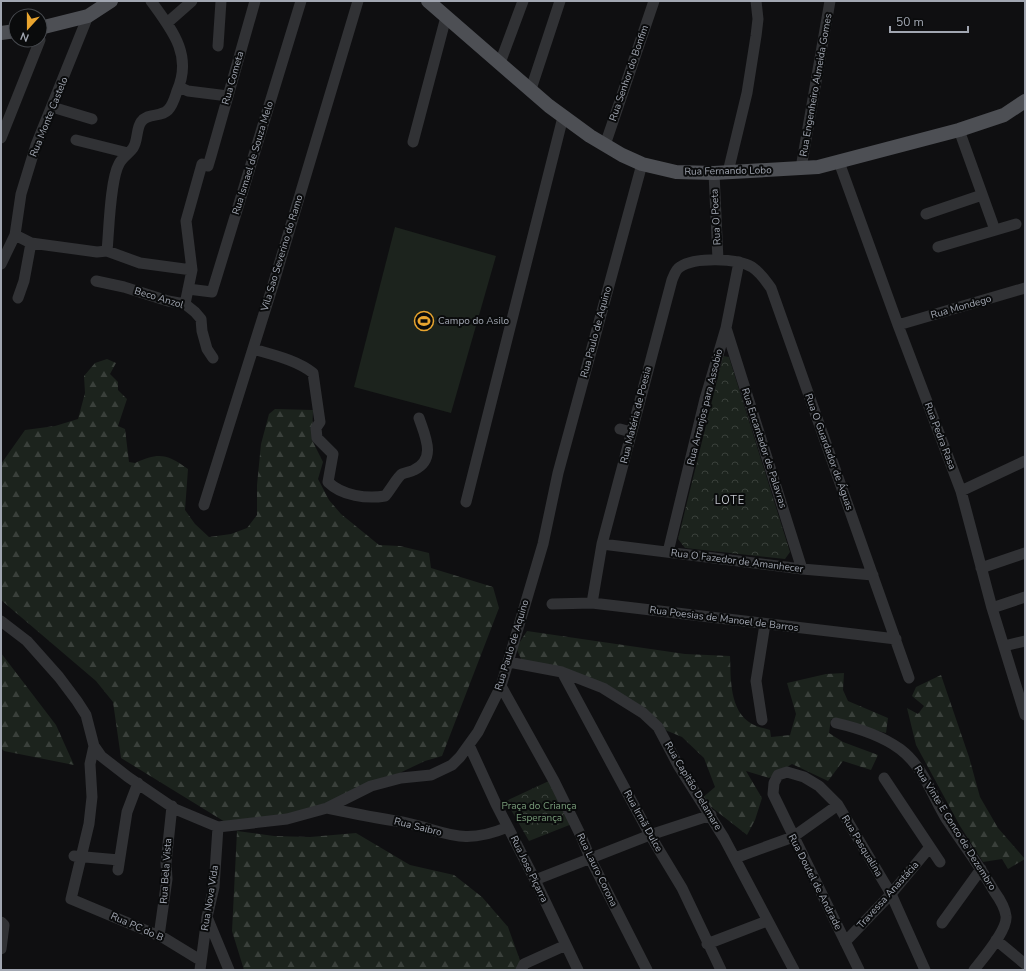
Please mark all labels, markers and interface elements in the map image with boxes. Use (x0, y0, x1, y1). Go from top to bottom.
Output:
north arrow (8, 8, 48, 48)
scale bar (890, 8, 968, 34)
street label: Rua Engenheiro Almeida Gomes (797, 12, 836, 158)
text: 50 m (896, 14, 924, 30)
street label: Rua Senhor do Bonfim (606, 23, 652, 123)
text: N (18, 28, 31, 45)
street label: Rua Cometa (219, 50, 247, 106)
street label: Rua Monte Castelo (27, 74, 72, 159)
street label: Rua Ismael de Souza Melo (229, 99, 277, 217)
street label: Rua Fernando Lobo (684, 163, 772, 179)
street label: Rua O Poeta (708, 189, 724, 245)
street label: Vila Sao Severino do Ramo (257, 193, 307, 314)
street label: Beco Anzol (133, 284, 185, 312)
street label: Rua Paulo de Aquino (577, 284, 615, 379)
street label: Rua Mondego (929, 292, 993, 322)
sports icon: Campo do Asilo (413, 310, 435, 332)
place label: Campo do Asilo (438, 314, 510, 328)
street label: Rua Arranjos para Assobio (684, 347, 726, 467)
street label: Rua Matéria de Poesia (617, 365, 655, 465)
street label: Rua Encantador de Palavras (738, 386, 790, 510)
street label: Rua O Guardador de Águas (801, 392, 857, 513)
street label: Rua Pedra Rasa (921, 400, 959, 472)
district label: LOTE (715, 493, 745, 508)
street label: Rua O Fazedor de Amanhecer (670, 546, 804, 576)
street label: Rua Paulo de Aquino (492, 598, 533, 692)
street label: Rua Poesias de Manoel de Barros (649, 603, 799, 635)
street label: Rua Capitão Delamare (661, 739, 725, 833)
street label: Rua Vinte E Conco de Dezembro (911, 763, 1000, 893)
street label: Rua Irmã Dulce (620, 788, 666, 854)
park label: Praça do Criança Esperança (502, 799, 576, 825)
street label: Rua Pasqualina (838, 813, 886, 879)
street label: Rua Saibro (393, 814, 444, 840)
street label: Rua Lauro Corona (573, 831, 621, 909)
street label: Rua Doutel de Andrade (785, 832, 845, 932)
street label: Rua Jose Piçarra (507, 833, 551, 905)
street label: Rua Bela Vista (157, 838, 175, 904)
street label: Travessa Anastácia (854, 858, 922, 932)
street label: Rua Nova Vida (198, 864, 222, 932)
street label: Rua PC do B (108, 909, 166, 945)

